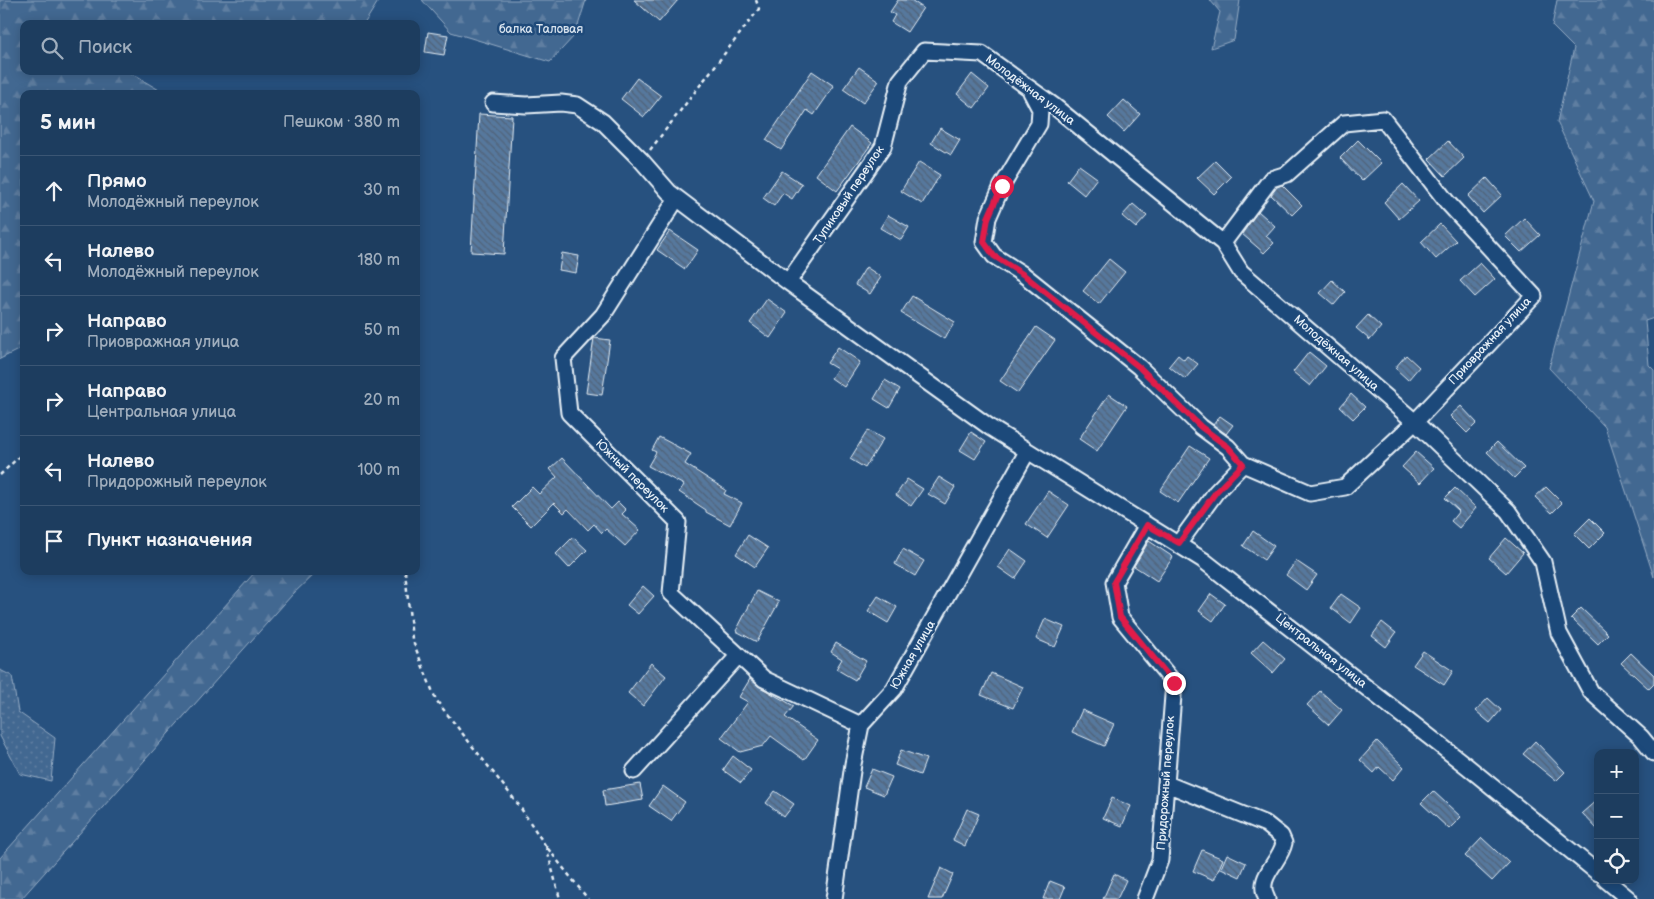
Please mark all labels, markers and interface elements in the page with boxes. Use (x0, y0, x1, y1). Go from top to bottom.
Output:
search box (20, 20, 420, 75)
park label: балка Таловая (499, 22, 583, 37)
icon: search (38, 34, 66, 62)
text: Поиск (78, 36, 132, 59)
street label: Молодёжная улица (982, 51, 1078, 129)
text: 5 мин (40, 110, 96, 135)
text: Пешком · 380 m (283, 113, 400, 132)
street label: Тупиковый переулок (810, 142, 888, 247)
text: Прямо (87, 170, 147, 193)
route start (991, 175, 1014, 198)
icon: ahead (40, 177, 68, 205)
text: 30 m (363, 181, 400, 200)
text: Молодёжный переулок (87, 193, 259, 212)
text: Налево (87, 240, 154, 263)
icon: left (40, 247, 68, 275)
text: 180 m (358, 251, 400, 270)
text: Молодёжный переулок (87, 263, 259, 282)
street label: Приовражная улица (1446, 294, 1534, 388)
text: Направо (87, 310, 167, 333)
street label: Молодёжная улица (1290, 312, 1382, 394)
icon: right (40, 317, 68, 345)
text: 50 m (364, 321, 400, 340)
text: Приовражная улица (87, 333, 239, 352)
text: Направо (87, 380, 167, 403)
icon: right (40, 387, 68, 415)
text: 20 m (364, 391, 400, 410)
text: Центральная улица (87, 403, 236, 422)
street label: Южный переулок (592, 436, 672, 516)
text: Налево (87, 450, 154, 473)
icon: left (40, 457, 68, 485)
text: 100 m (357, 461, 400, 480)
text: Придорожный переулок (87, 473, 267, 492)
icon: arrive (40, 527, 68, 555)
text: Пункт назначения (87, 529, 252, 552)
street label: Центральная улица (1272, 611, 1370, 691)
street label: Южная улица (887, 618, 939, 692)
route end (1163, 672, 1186, 695)
street label: Придорожный переулок (1154, 715, 1178, 851)
map controls (1594, 749, 1639, 884)
button: + (1594, 749, 1639, 794)
button: − (1594, 794, 1639, 839)
button: locate (1594, 839, 1639, 884)

